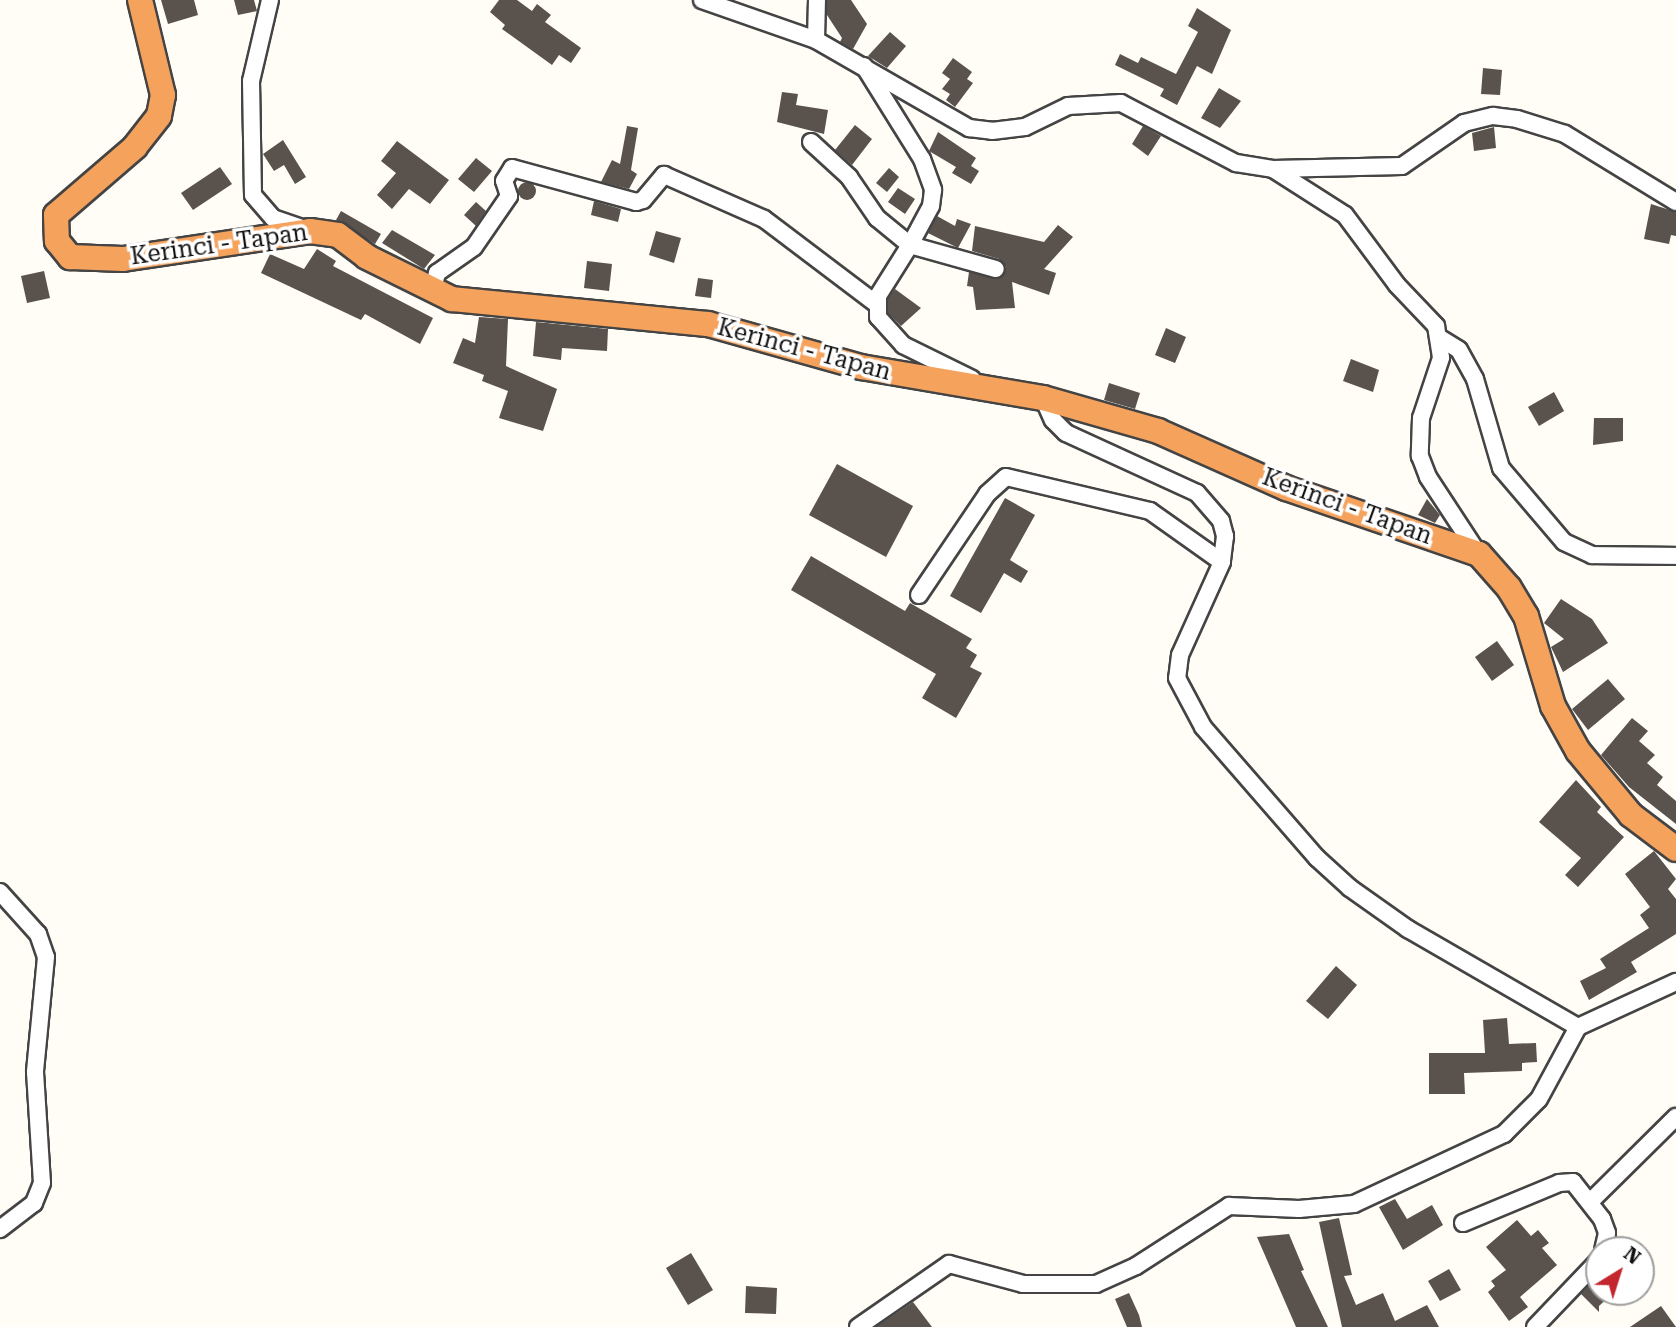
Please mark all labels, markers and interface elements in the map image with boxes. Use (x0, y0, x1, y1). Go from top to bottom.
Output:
street label: Kerinci - Tapan (129, 218, 309, 272)
street label: Kerinci - Tapan (714, 313, 894, 387)
street label: Kerinci - Tapan (1258, 463, 1436, 551)
north arrow (1585, 1236, 1655, 1306)
text: N (1619, 1242, 1645, 1269)

